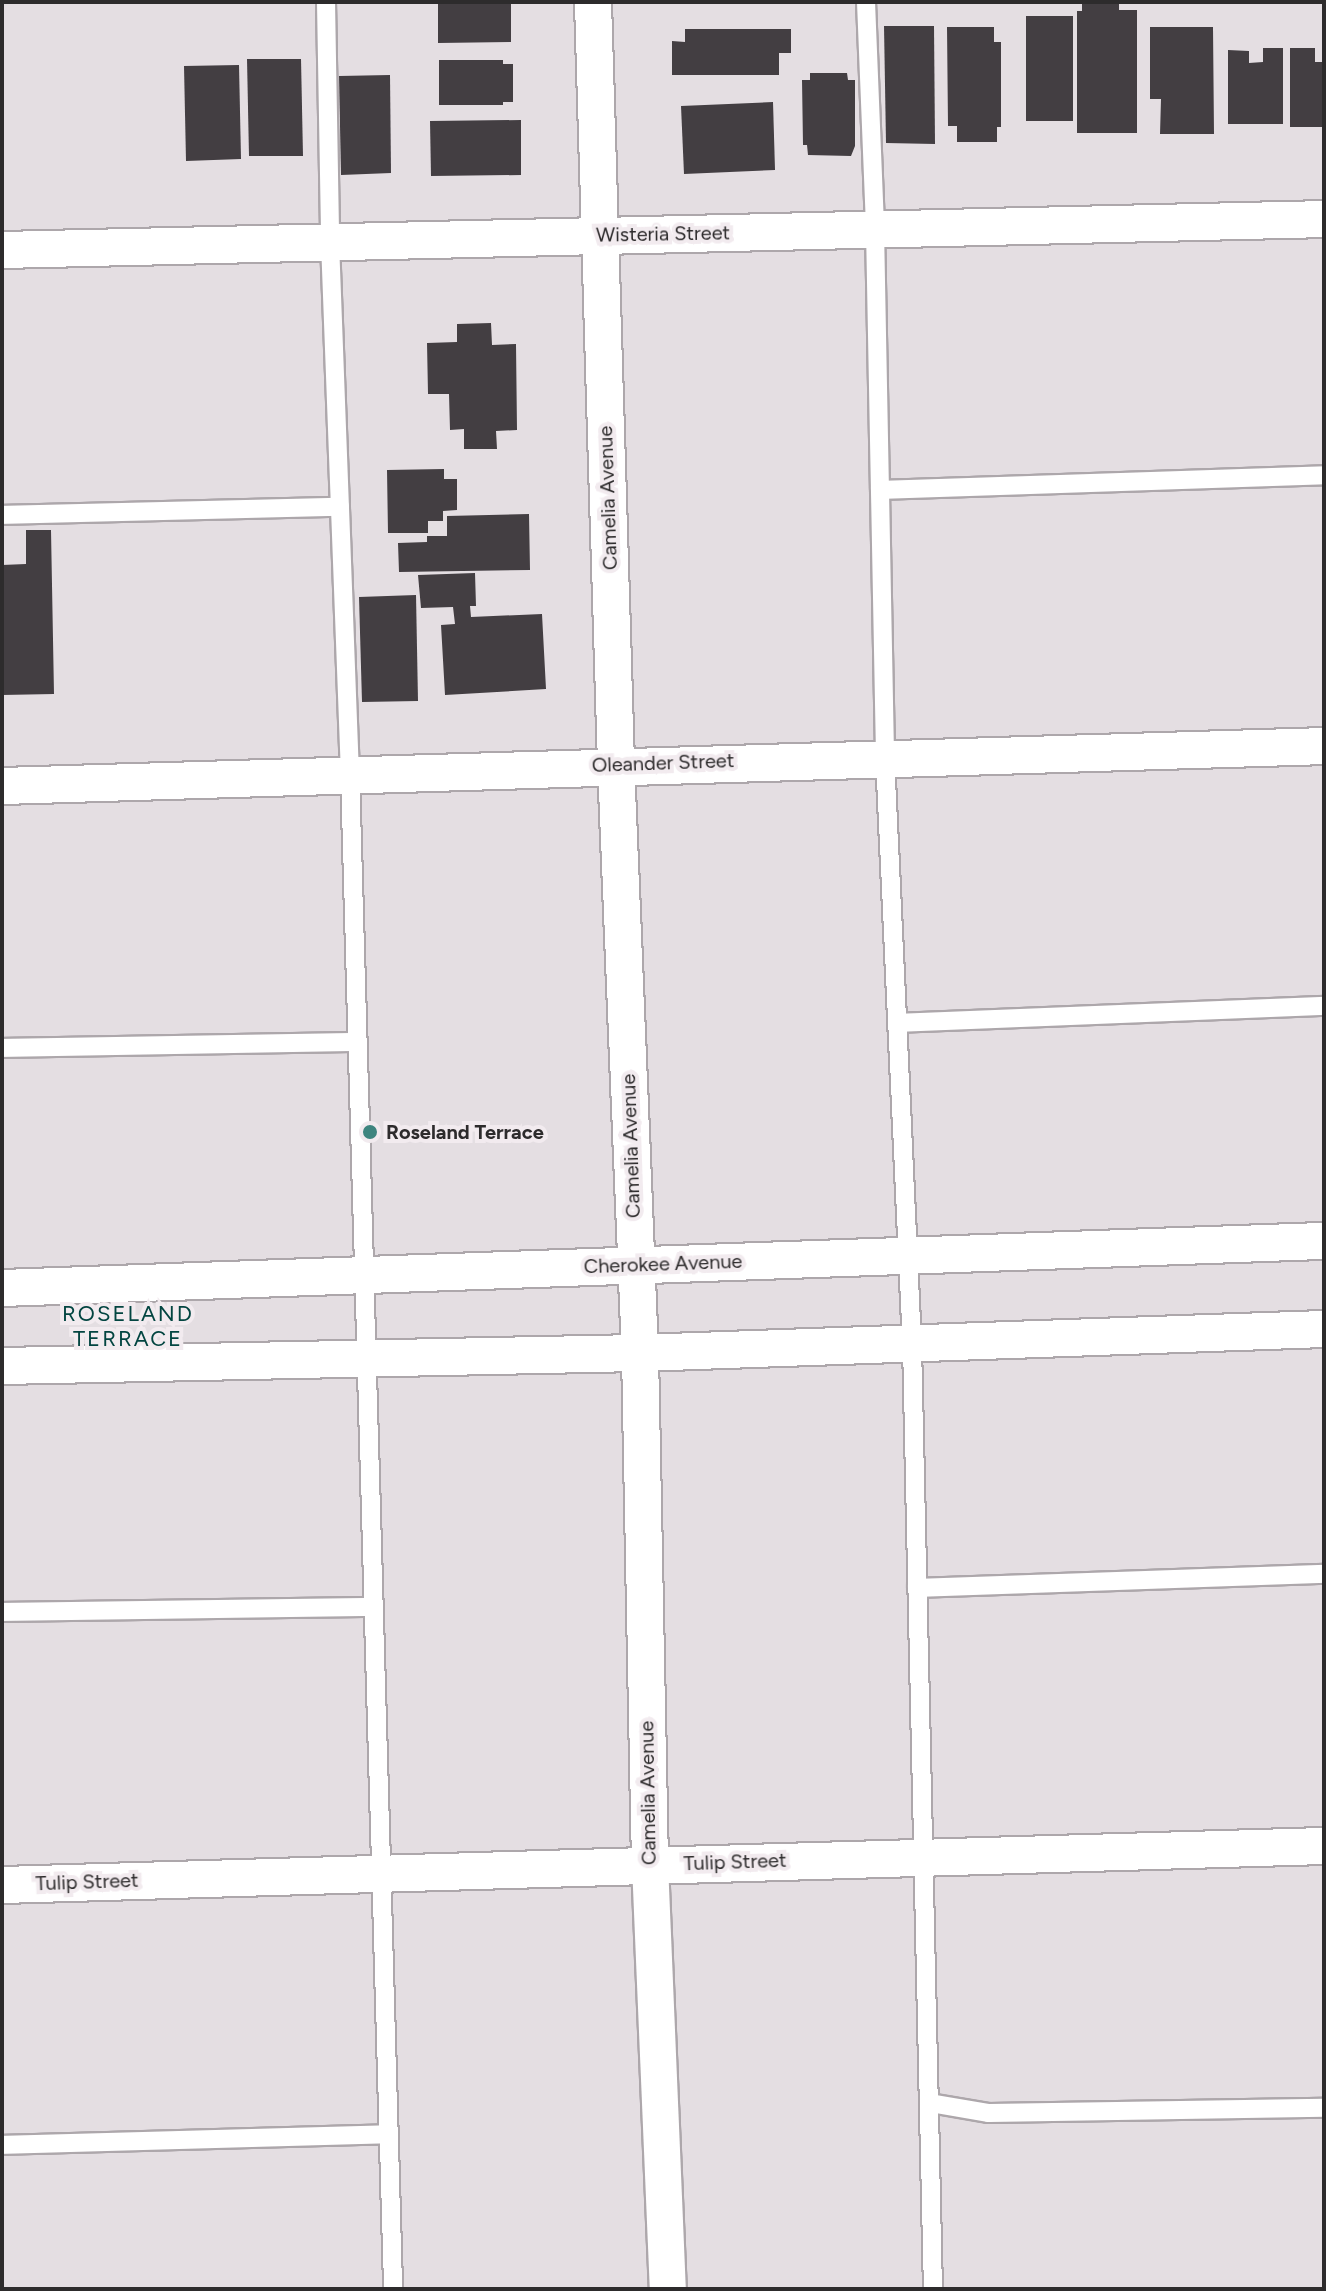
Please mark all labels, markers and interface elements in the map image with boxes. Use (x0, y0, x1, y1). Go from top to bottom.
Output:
street label: Wisteria Street (596, 221, 730, 247)
street label: Camelia Avenue (593, 425, 623, 571)
street label: Oleander Street (591, 749, 735, 777)
street label: Camelia Avenue (616, 1073, 646, 1219)
place label: Roseland Terrace (386, 1120, 544, 1144)
marker: Roseland Terrace (361, 1123, 379, 1141)
street label: Cherokee Avenue (583, 1249, 743, 1279)
district label: ROSELAND TERRACE (62, 1300, 194, 1352)
street label: Camelia Avenue (635, 1721, 661, 1865)
street label: Tulip Street (683, 1848, 787, 1876)
street label: Tulip Street (35, 1868, 139, 1896)

